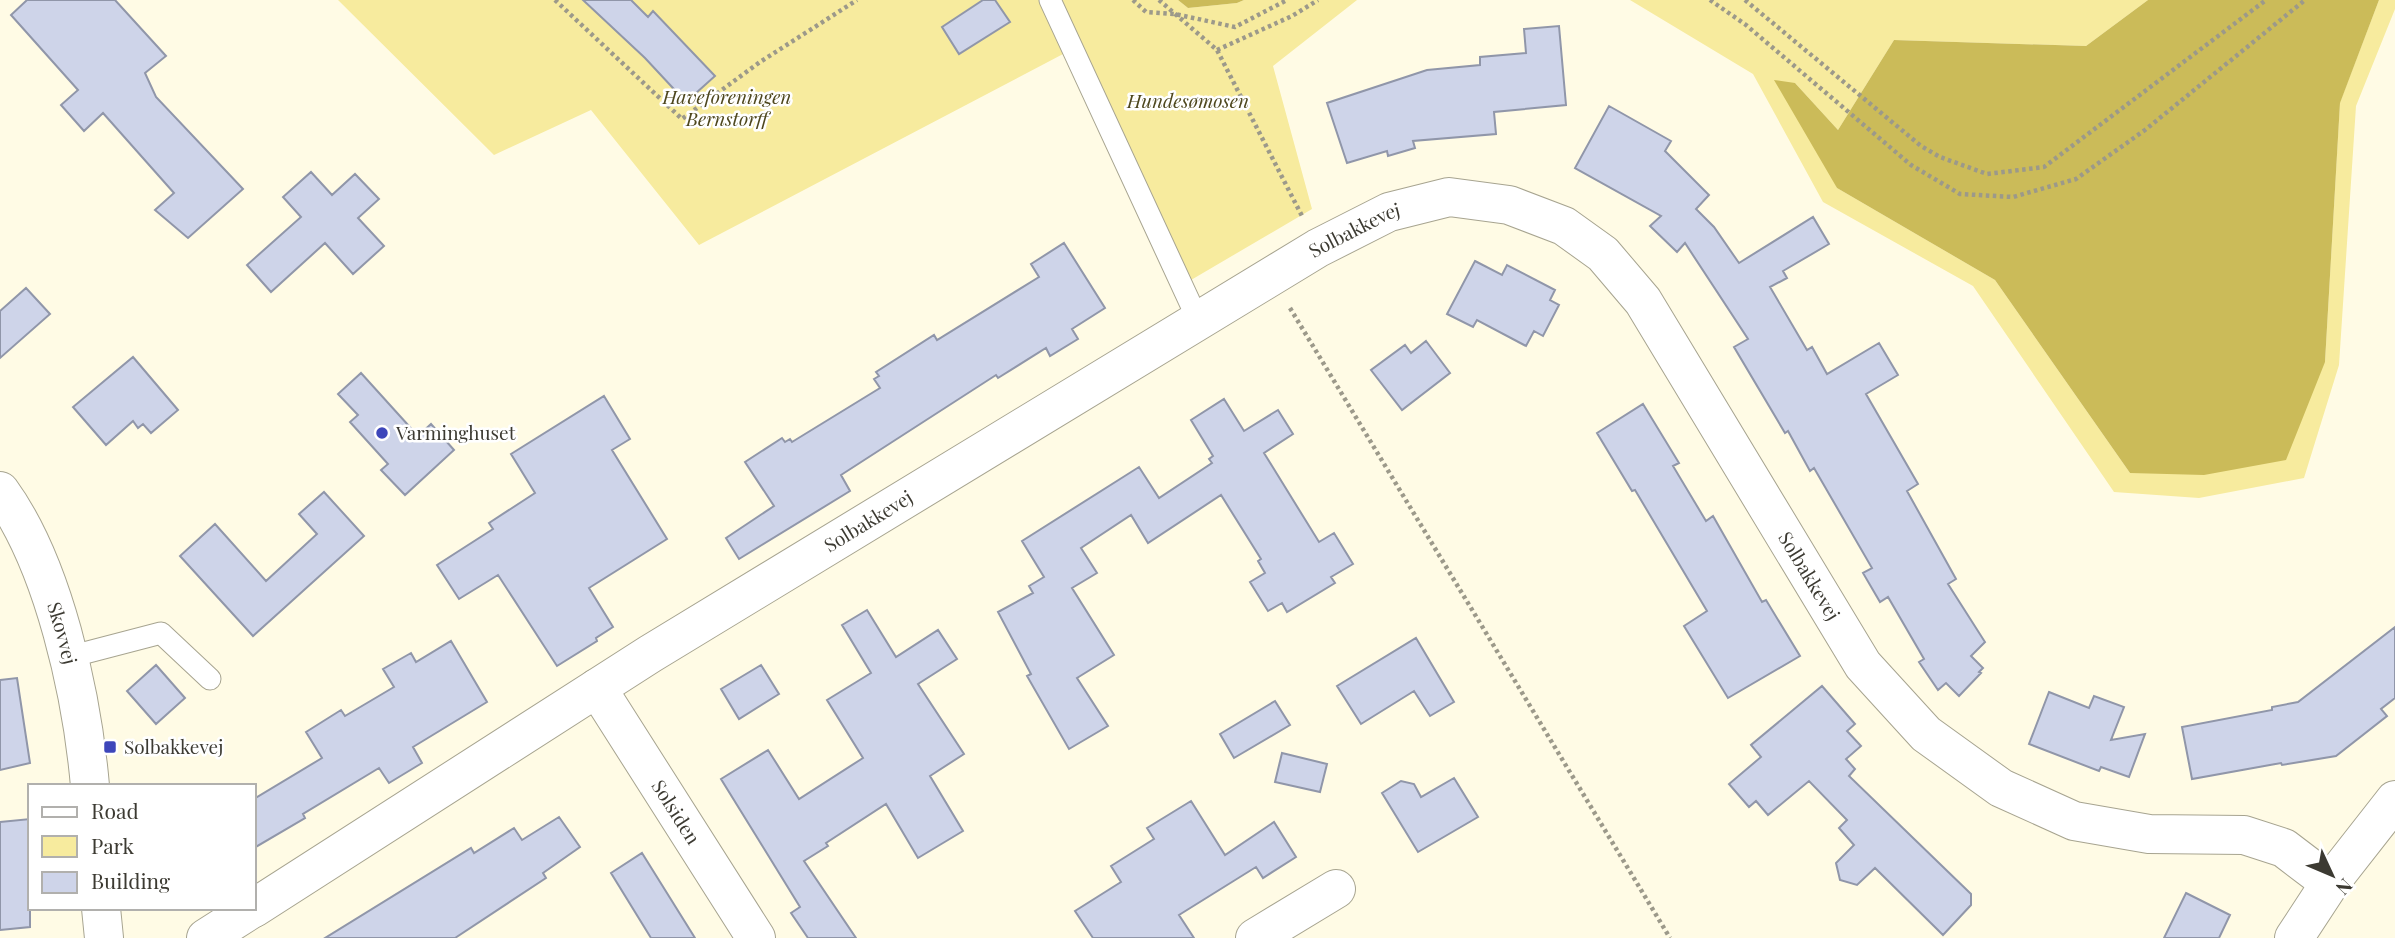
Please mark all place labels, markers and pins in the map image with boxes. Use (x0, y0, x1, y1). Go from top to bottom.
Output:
place label: Varminghuset (395, 419, 516, 445)
marker: Varminghuset (374, 425, 390, 441)
place label: Solbakkevej (124, 733, 223, 759)
marker: Solbakkevej (102, 739, 118, 755)

